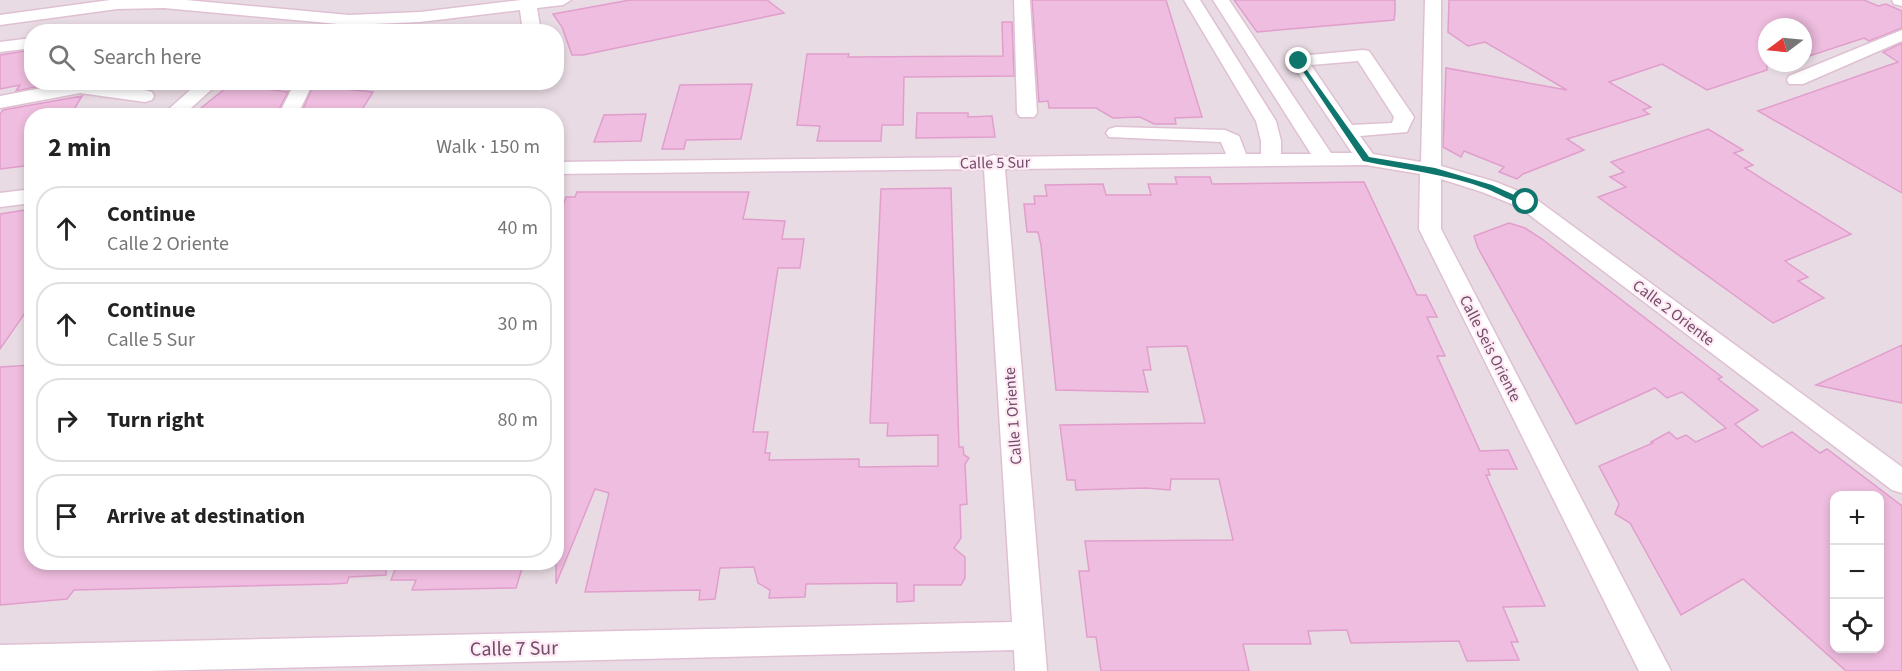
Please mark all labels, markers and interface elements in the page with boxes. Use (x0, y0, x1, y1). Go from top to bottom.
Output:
north arrow (1758, 18, 1812, 72)
search box (24, 24, 564, 90)
icon: search (45, 41, 78, 74)
text: Search here (93, 41, 201, 73)
route end (1285, 47, 1311, 73)
text: 2 min (48, 129, 111, 166)
text: Walk · 150 m (436, 133, 540, 161)
street label: Calle 5 Sur (960, 151, 1031, 175)
route start (1512, 188, 1538, 214)
text: Continue (107, 198, 196, 230)
icon: ahead (50, 212, 83, 245)
text: 40 m (498, 214, 538, 242)
text: Calle 2 Oriente (107, 230, 229, 258)
street label: Calle 2 Oriente (1628, 275, 1719, 351)
street label: Calle Seis Oriente (1454, 291, 1526, 406)
text: Continue (107, 294, 196, 326)
icon: ahead (50, 308, 83, 341)
text: 30 m (498, 310, 538, 338)
text: Calle 5 Sur (107, 326, 195, 354)
street label: Calle 1 Oriente (999, 366, 1027, 465)
icon: right (50, 404, 83, 437)
text: Turn right (107, 404, 204, 436)
text: 80 m (498, 406, 538, 434)
map controls (1830, 491, 1884, 653)
button: + (1830, 491, 1884, 545)
icon: arrive (50, 500, 83, 533)
text: Arrive at destination (107, 500, 305, 532)
button: − (1830, 545, 1884, 599)
button: locate (1830, 599, 1884, 653)
street label: Calle 7 Sur (470, 634, 558, 664)

